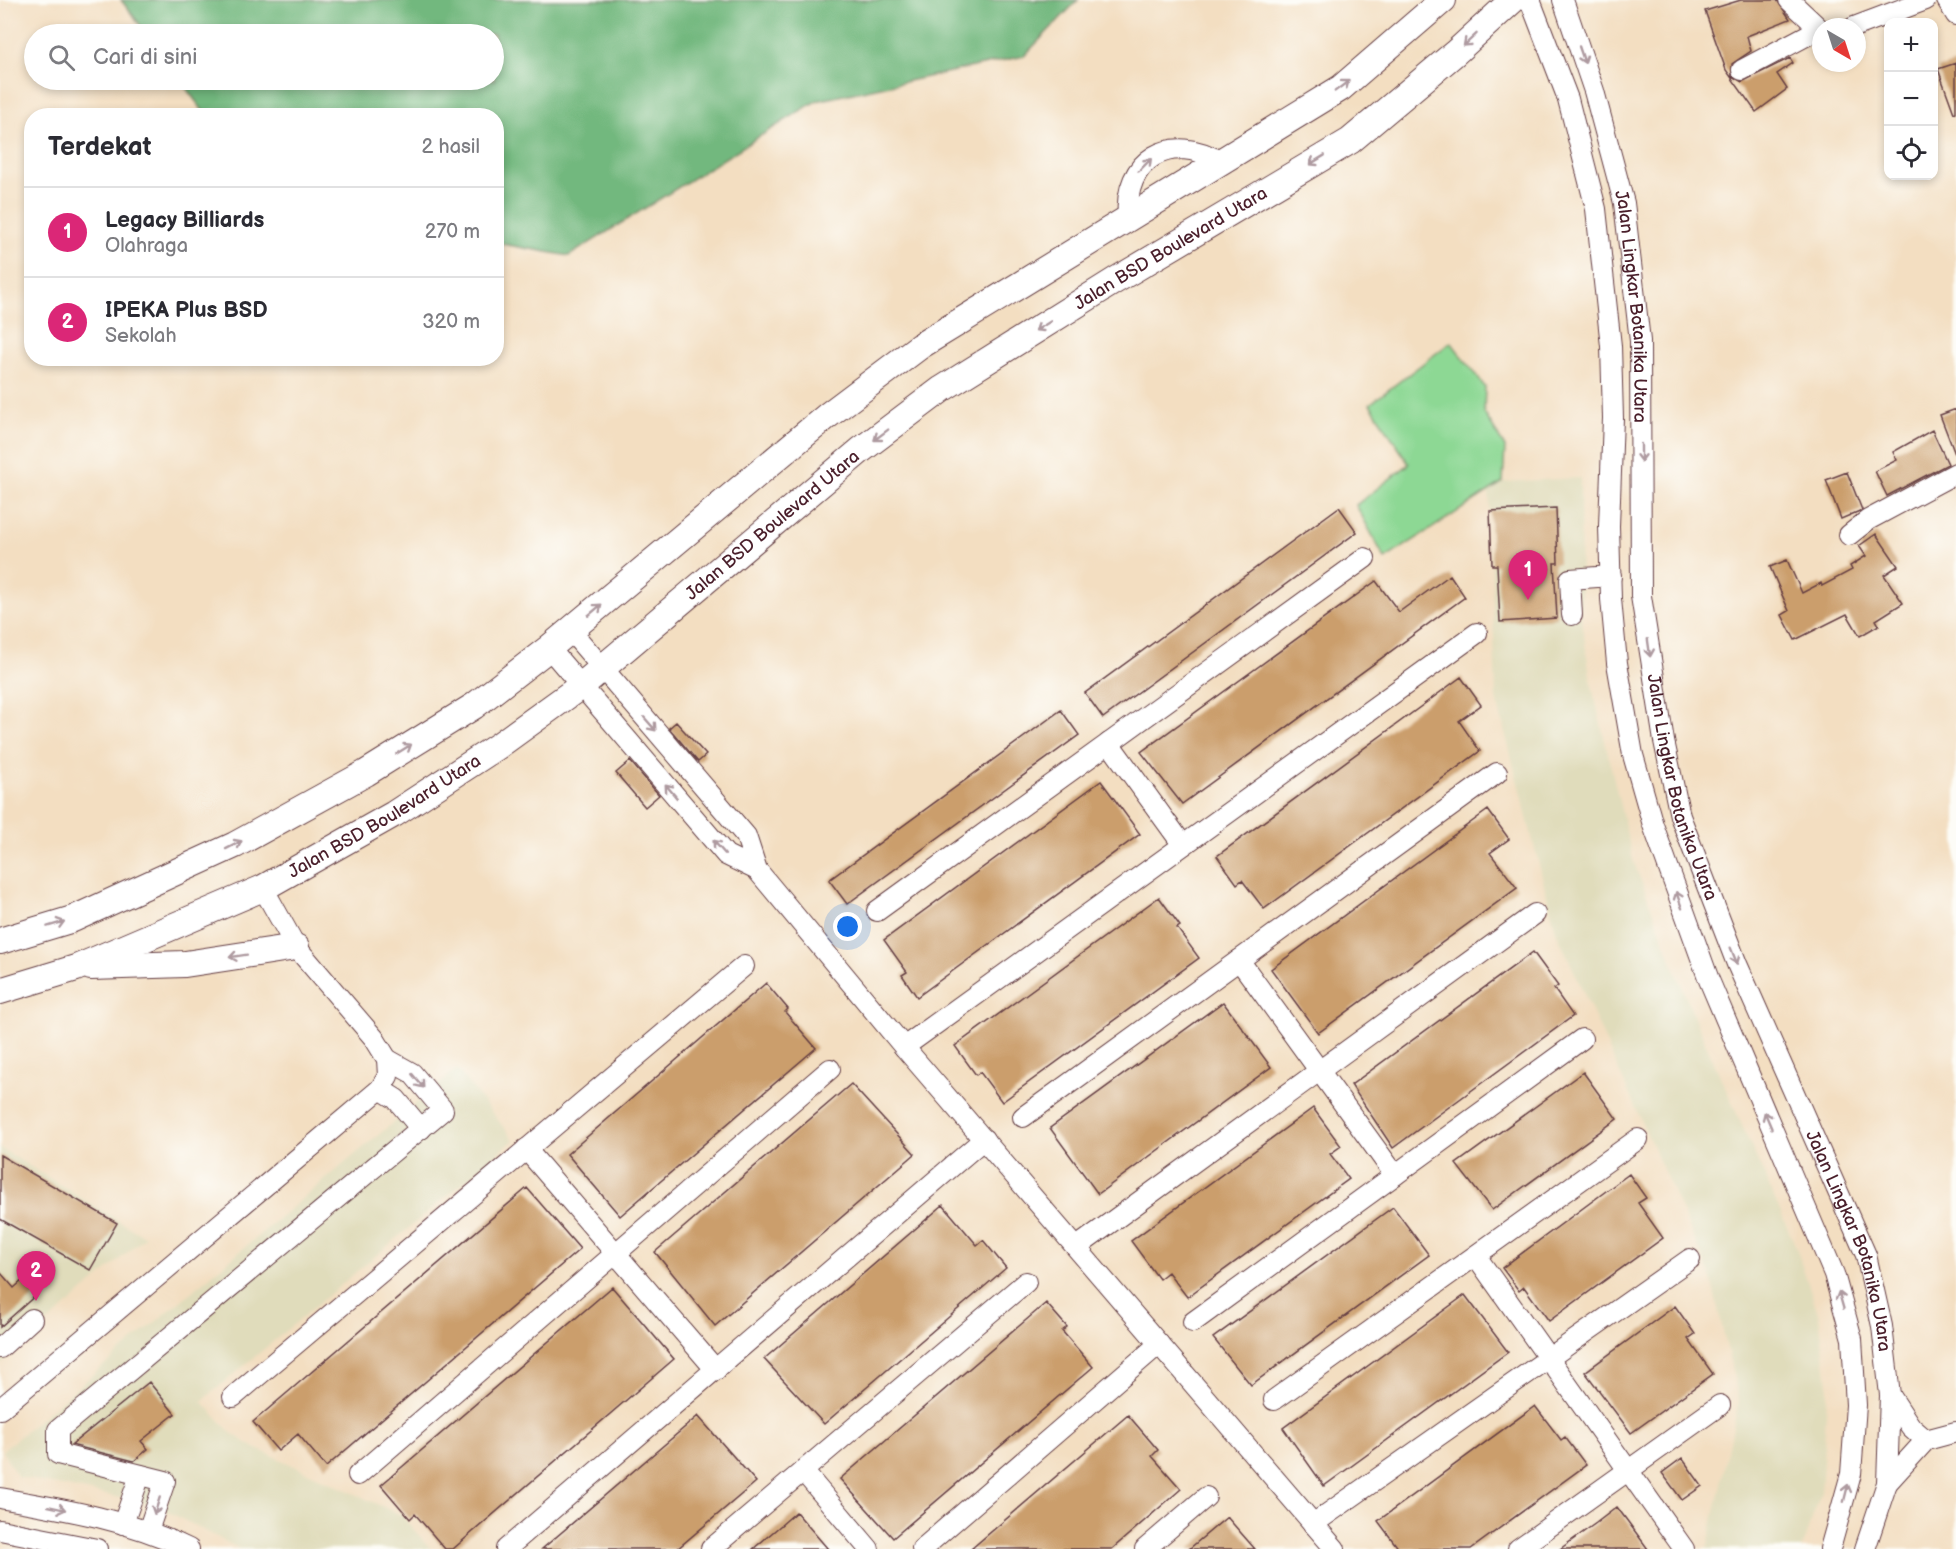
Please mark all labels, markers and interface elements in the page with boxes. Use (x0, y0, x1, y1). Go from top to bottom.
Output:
north arrow (1812, 18, 1866, 72)
map controls (1884, 18, 1938, 180)
button: + (1884, 18, 1938, 72)
search box (24, 24, 504, 90)
one-way arrow (1463, 33, 1478, 47)
icon: search (45, 41, 78, 74)
text: Cari di sini (93, 44, 197, 71)
one-way arrow (1578, 45, 1589, 64)
button: − (1884, 72, 1938, 126)
one-way arrow (1334, 80, 1350, 93)
button: locate (1884, 126, 1938, 180)
text: Terdekat (48, 132, 151, 163)
text: 2 hasil (421, 135, 480, 159)
one-way arrow (1309, 155, 1326, 167)
one-way arrow (1137, 158, 1152, 172)
street label: Jalan BSD Boulevard Utara (1070, 182, 1271, 314)
street label: Jalan Lingkar Botanika Utara (1610, 188, 1651, 423)
text: Legacy Billiards (105, 207, 264, 234)
text: 1 (63, 220, 72, 244)
text: 270 m (425, 220, 480, 244)
text: Olahraga (105, 234, 188, 258)
text: IPEKA Plus BSD (105, 297, 268, 324)
text: 2 (62, 310, 73, 334)
text: 320 m (422, 310, 480, 334)
one-way arrow (1035, 321, 1052, 333)
text: Sekolah (105, 324, 176, 348)
one-way arrow (873, 429, 889, 442)
one-way arrow (1635, 443, 1646, 463)
street label: Jalan BSD Boulevard Utara (681, 446, 864, 604)
pin: 1 (1508, 550, 1547, 600)
one-way arrow (587, 603, 603, 616)
one-way arrow (1643, 638, 1654, 657)
street label: Jalan Lingkar Botanika Utara (1643, 672, 1722, 903)
one-way arrow (643, 716, 657, 731)
one-way arrow (395, 743, 412, 755)
street label: Jalan BSD Boulevard Utara (284, 750, 485, 882)
one-way arrow (664, 784, 678, 799)
one-way arrow (225, 838, 243, 850)
one-way arrow (712, 840, 726, 855)
one-way arrow (1673, 891, 1684, 910)
your location (833, 912, 862, 941)
one-way arrow (46, 918, 65, 929)
one-way arrow (1729, 946, 1740, 965)
one-way arrow (229, 950, 249, 961)
one-way arrow (412, 1073, 425, 1089)
one-way arrow (1762, 1111, 1773, 1129)
street label: Jalan Lingkar Botanika Utara (1802, 1127, 1895, 1353)
pin: 2 (16, 1252, 56, 1301)
one-way arrow (1835, 1291, 1846, 1310)
one-way arrow (1841, 1484, 1853, 1503)
one-way arrow (150, 1496, 161, 1515)
one-way arrow (48, 1503, 67, 1515)

